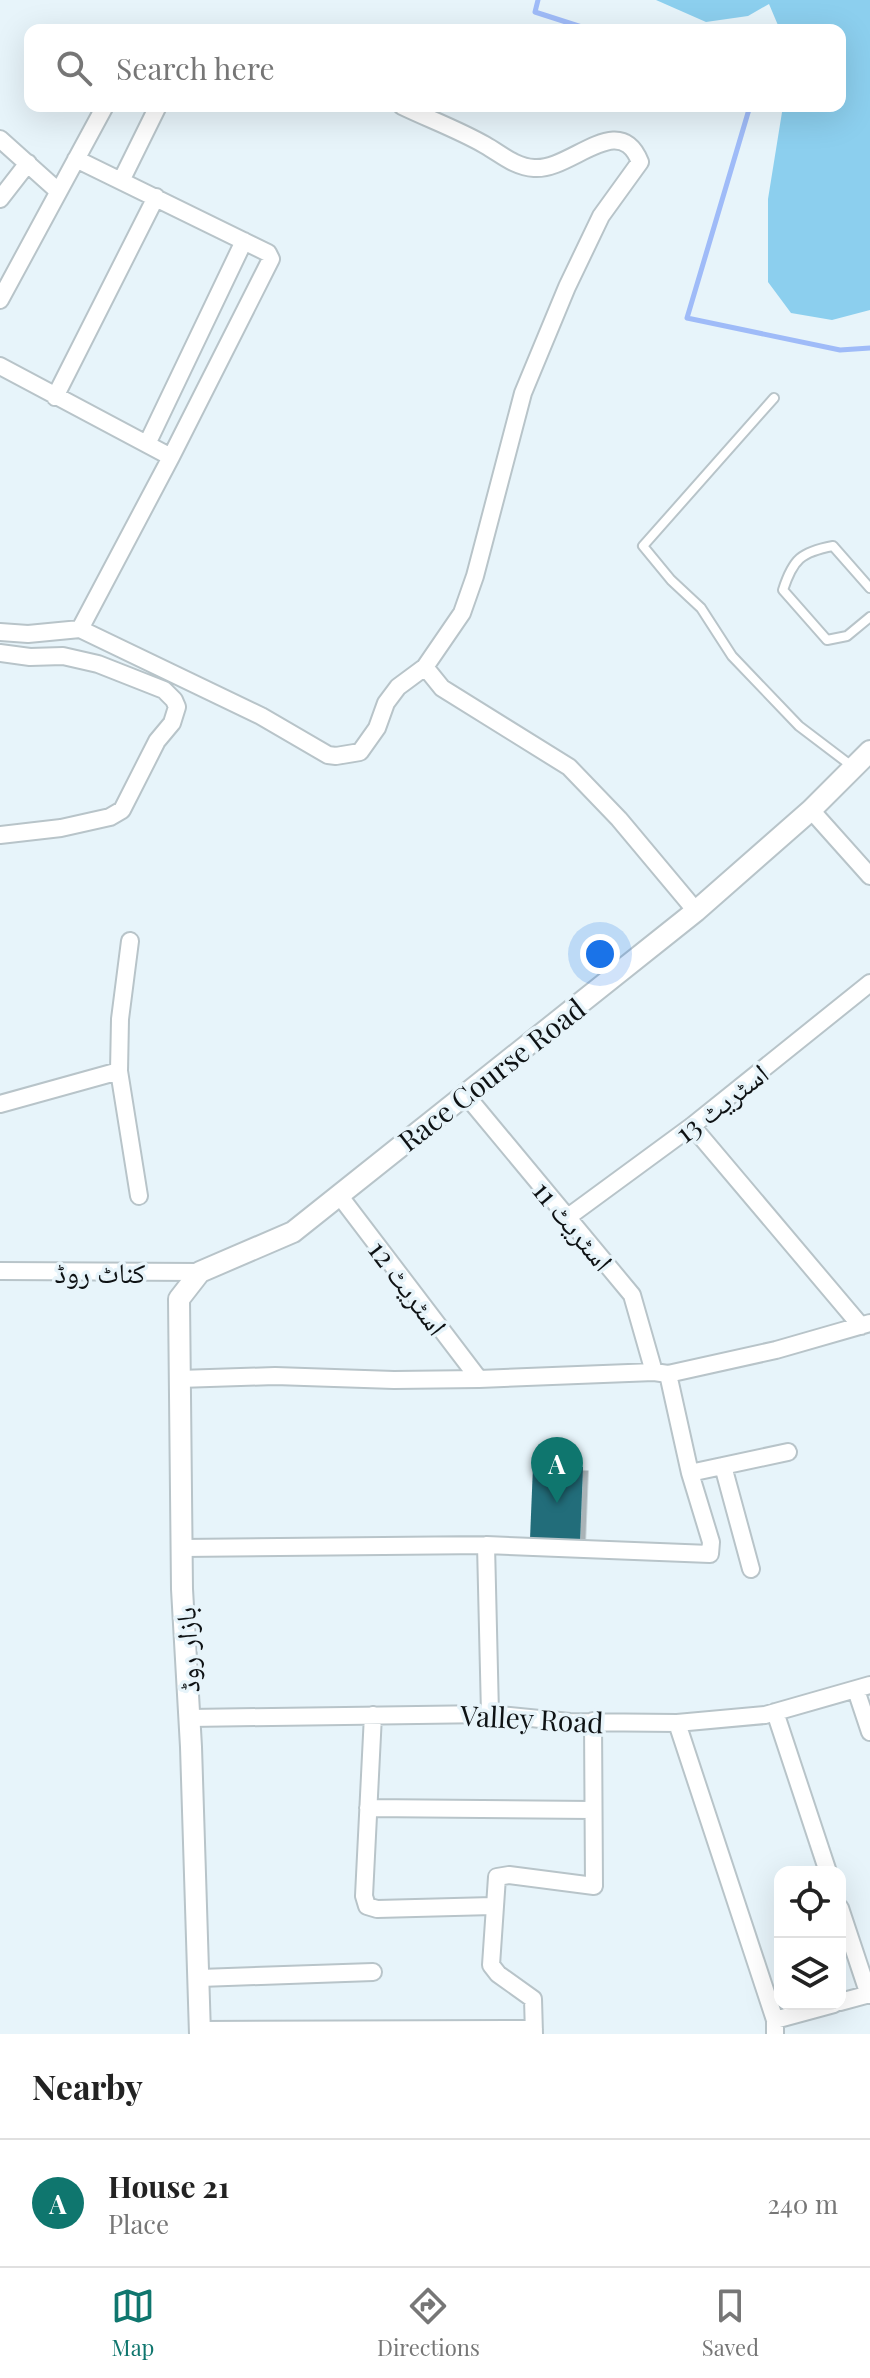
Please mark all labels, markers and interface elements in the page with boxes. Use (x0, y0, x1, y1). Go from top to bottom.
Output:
search box (24, 24, 846, 112)
icon: search (52, 46, 96, 90)
text: Search here (116, 48, 275, 88)
your location (580, 934, 620, 974)
street label: Race Course Road (390, 989, 592, 1159)
street label: اسٹریٹ 13 (667, 1054, 775, 1150)
street label: اسٹریٹ 11 (526, 1172, 622, 1278)
street label: اسٹریٹ 12 (361, 1232, 457, 1342)
street label: کناٹ روڈ (55, 1253, 146, 1290)
pin: A (531, 1437, 583, 1503)
street label: بازار روڈ (165, 1606, 207, 1694)
street label: Valley Road (458, 1696, 605, 1740)
map controls (774, 1866, 846, 2010)
button: locate (774, 1866, 846, 1938)
button: layers (774, 1938, 846, 2010)
text: Nearby (32, 2063, 143, 2109)
text: House 21 (108, 2166, 229, 2206)
text: A (49, 2186, 67, 2221)
text: 240 m (768, 2186, 838, 2221)
text: Place (108, 2206, 169, 2241)
tab: Map (111, 2284, 155, 2362)
tab: Directions (377, 2284, 480, 2362)
tab: Saved (702, 2284, 759, 2362)

